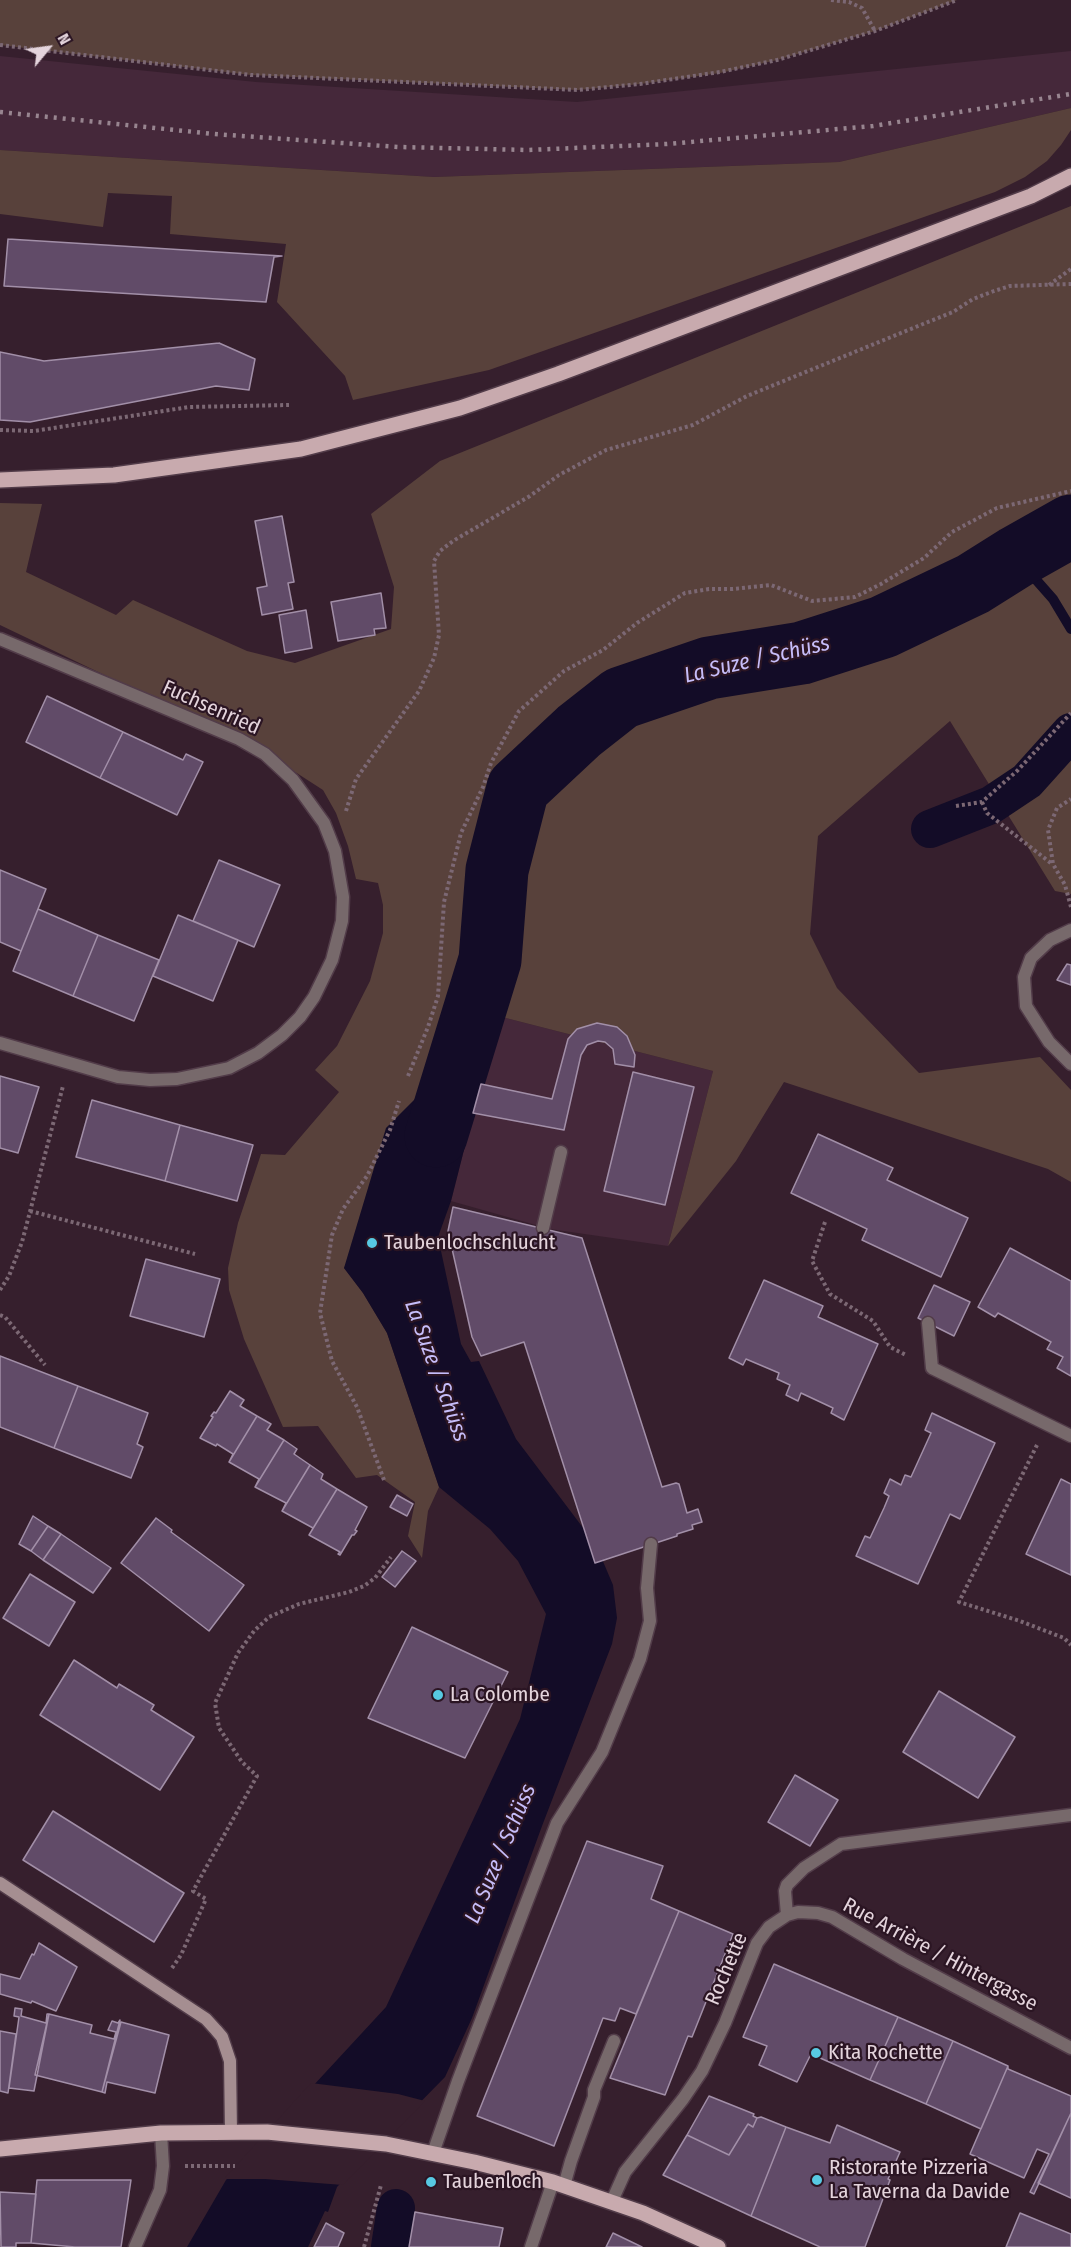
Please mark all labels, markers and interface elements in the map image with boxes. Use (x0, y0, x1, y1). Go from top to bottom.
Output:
north arrow (18, 18, 78, 78)
text: N (54, 30, 75, 48)
water label: La Suze / Schüss (682, 630, 832, 690)
street label: Fuchsenried (158, 675, 264, 741)
place label: Taubenlochschlucht (384, 1230, 556, 1256)
marker: Taubenlochschlucht (365, 1236, 379, 1250)
water label: La Suze / Schüss (398, 1297, 474, 1445)
place label: La Colombe (450, 1682, 550, 1708)
marker: La Colombe (431, 1688, 445, 1702)
water label: La Suze / Schüss (460, 1780, 542, 1928)
street label: Rue Arrière / Hintergasse (838, 1893, 1042, 2017)
street label: Rochette (700, 1929, 754, 2009)
place label: Kita Rochette (828, 2040, 943, 2066)
marker: Kita Rochette (809, 2046, 823, 2060)
place label: Ristorante Pizzeria La Taverna da Davide (829, 2155, 1010, 2205)
place label: Taubenloch (443, 2169, 542, 2195)
marker: Ristorante Pizzeria La Taverna da Davide (810, 2173, 824, 2187)
marker: Taubenloch (424, 2175, 438, 2189)

